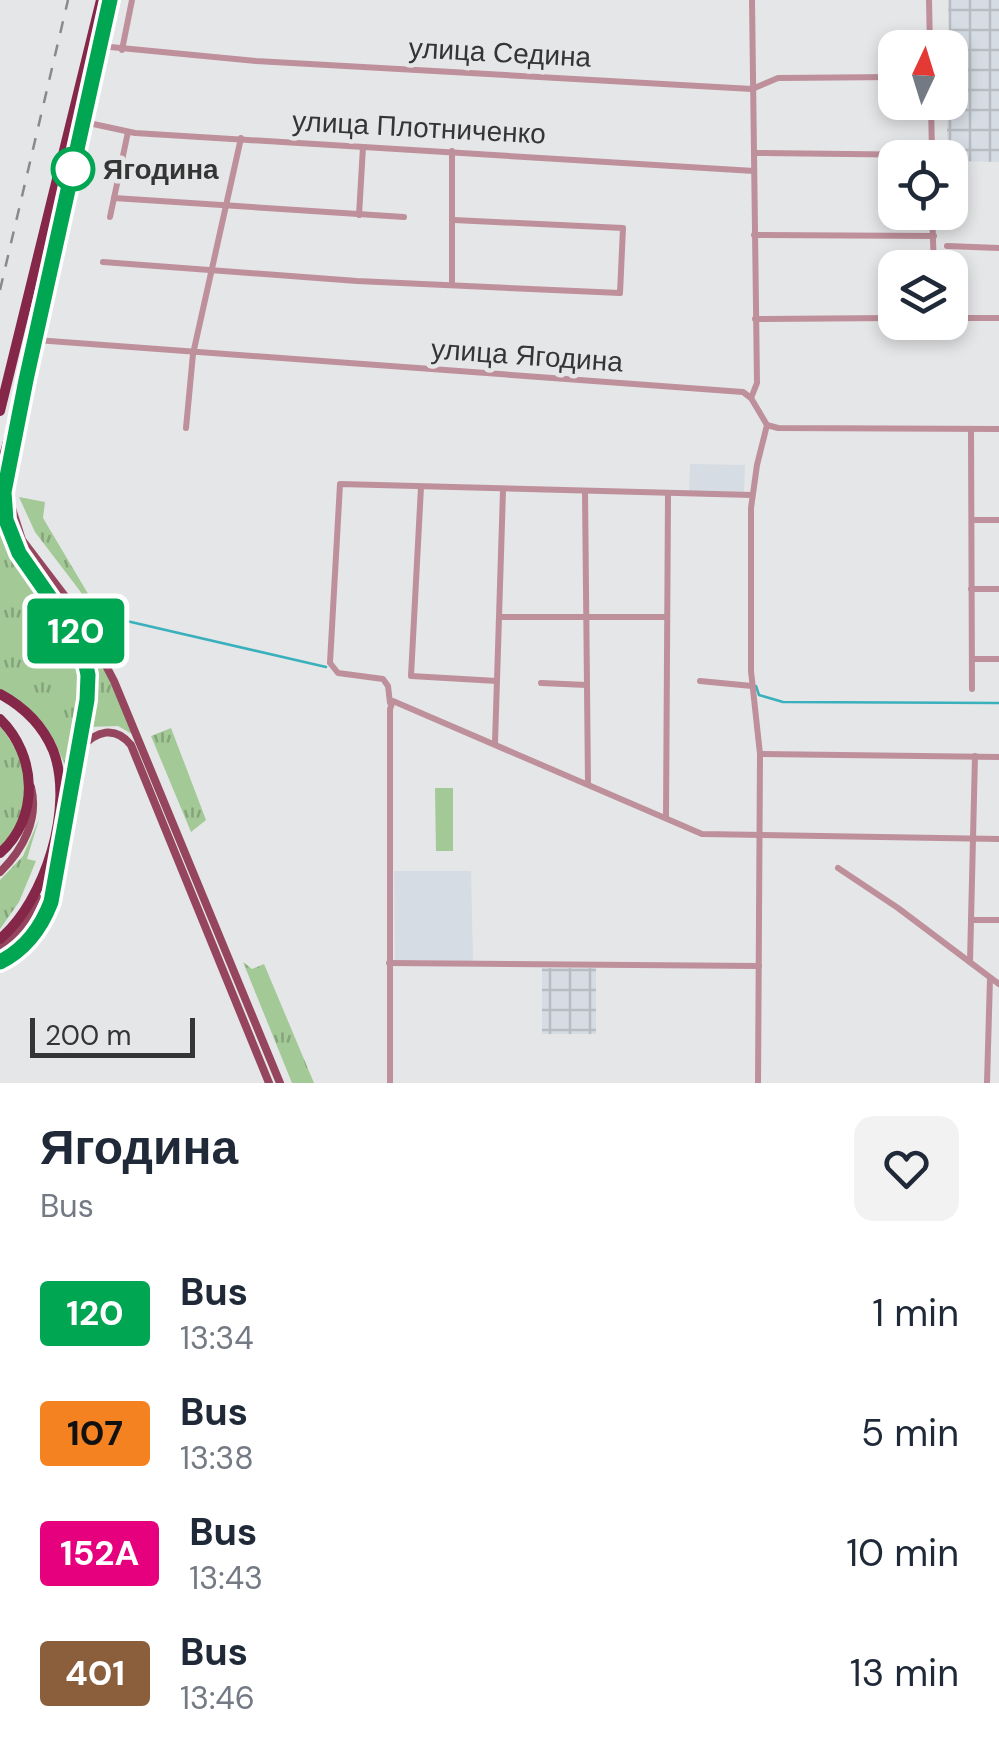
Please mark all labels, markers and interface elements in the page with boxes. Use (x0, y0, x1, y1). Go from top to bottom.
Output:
street label: улица Седина (408, 29, 593, 76)
north arrow (878, 30, 968, 120)
map controls (878, 30, 968, 340)
street label: улица Плотниченко (291, 102, 547, 153)
button: locate (878, 140, 968, 230)
marker: Ягодина (52, 148, 94, 190)
place label: Ягодина (103, 151, 219, 188)
button: layers (878, 250, 968, 340)
street label: улица Ягодина (430, 330, 625, 381)
line badge: 120 (18, 598, 134, 664)
text: 120 (47, 608, 105, 654)
scale bar (30, 1013, 195, 1058)
text: 200 m (45, 1017, 132, 1054)
text: Ягодина (40, 1116, 238, 1179)
button: heart (854, 1116, 959, 1221)
text: Bus (40, 1185, 94, 1227)
text: Bus (180, 1267, 248, 1317)
text: 1 min (872, 1288, 959, 1338)
text: 120 (66, 1290, 124, 1336)
text: 13:34 (180, 1317, 254, 1359)
text: Bus (180, 1387, 248, 1437)
text: 5 min (861, 1408, 959, 1458)
text: 107 (67, 1410, 123, 1456)
text: 13:38 (180, 1437, 254, 1479)
text: Bus (189, 1507, 257, 1557)
text: 10 min (846, 1528, 959, 1578)
text: 152A (60, 1530, 139, 1576)
text: 13:43 (189, 1557, 263, 1599)
text: Bus (180, 1627, 248, 1677)
text: 13 min (850, 1648, 959, 1698)
text: 401 (65, 1650, 125, 1696)
text: 13:46 (180, 1677, 255, 1719)

